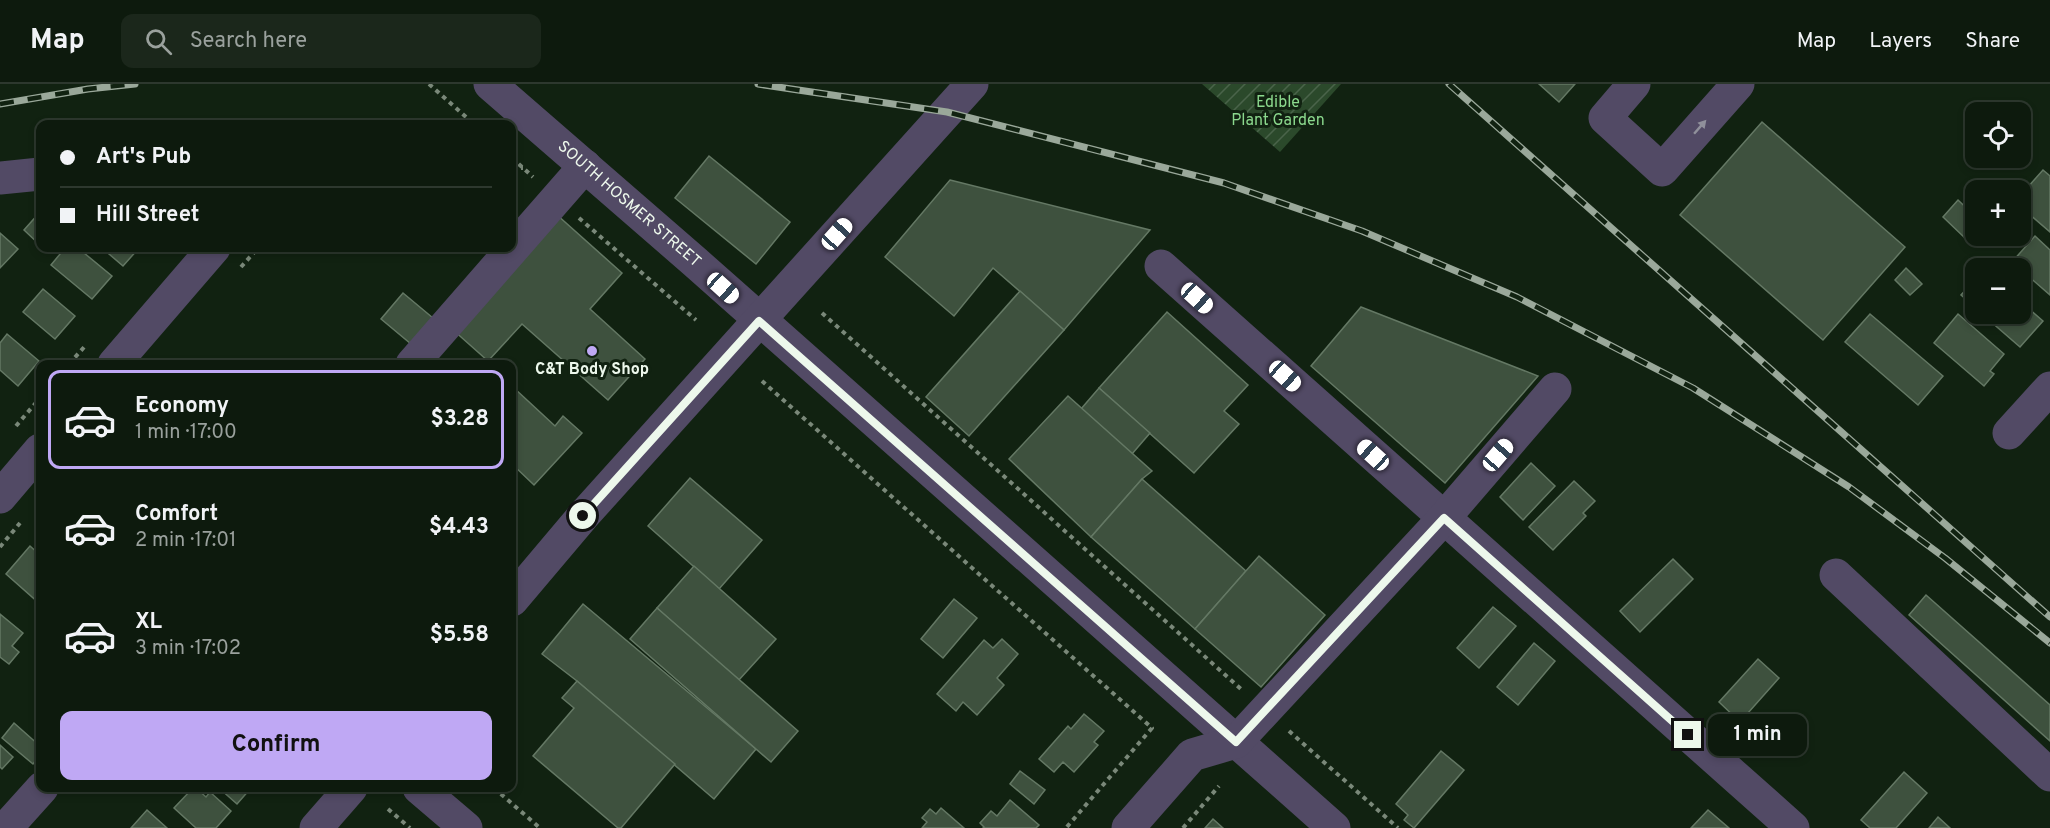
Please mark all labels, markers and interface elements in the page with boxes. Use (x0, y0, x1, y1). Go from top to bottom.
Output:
search box (121, 14, 541, 68)
text: Map (30, 23, 85, 59)
icon: search (142, 25, 175, 58)
text: Search here (190, 28, 307, 55)
text: Map (1797, 28, 1836, 55)
text: Layers (1869, 28, 1932, 55)
text: Share (1965, 28, 2020, 55)
park label: Edible Plant Garden (1231, 93, 1325, 131)
map controls (1965, 102, 2031, 324)
button: locate (1965, 102, 2031, 168)
one-way arrow (1693, 120, 1706, 135)
street label: SOUTH HOSMER STREET (553, 137, 705, 272)
text: Art's Pub (96, 144, 191, 171)
button: + (1965, 180, 2031, 246)
text: Hill Street (96, 202, 199, 229)
car (818, 215, 856, 253)
button: − (1965, 258, 2031, 324)
car (704, 269, 742, 307)
car (1178, 279, 1216, 317)
marker: C&T Body Shop (585, 344, 599, 358)
car (1266, 357, 1304, 395)
place label: C&T Body Shop (535, 360, 649, 380)
icon: car (63, 393, 117, 447)
text: Economy (135, 393, 229, 420)
text: $3.28 (430, 406, 489, 433)
text: 1 min · 17:00 (135, 420, 237, 446)
car (1354, 436, 1392, 474)
car (1479, 436, 1517, 474)
icon: car (63, 501, 117, 555)
text: Comfort (135, 501, 218, 528)
route start (569, 502, 596, 529)
text: $4.43 (429, 514, 489, 541)
text: 2 min · 17:01 (135, 528, 236, 554)
icon: car (63, 609, 117, 663)
text: XL (135, 609, 162, 636)
text: $5.58 (430, 622, 489, 649)
text: 3 min · 17:02 (135, 636, 241, 662)
button: Confirm (60, 711, 492, 780)
callout: 1 min (1709, 714, 1808, 756)
route end (1674, 721, 1701, 748)
text: 1 min (1733, 722, 1782, 748)

